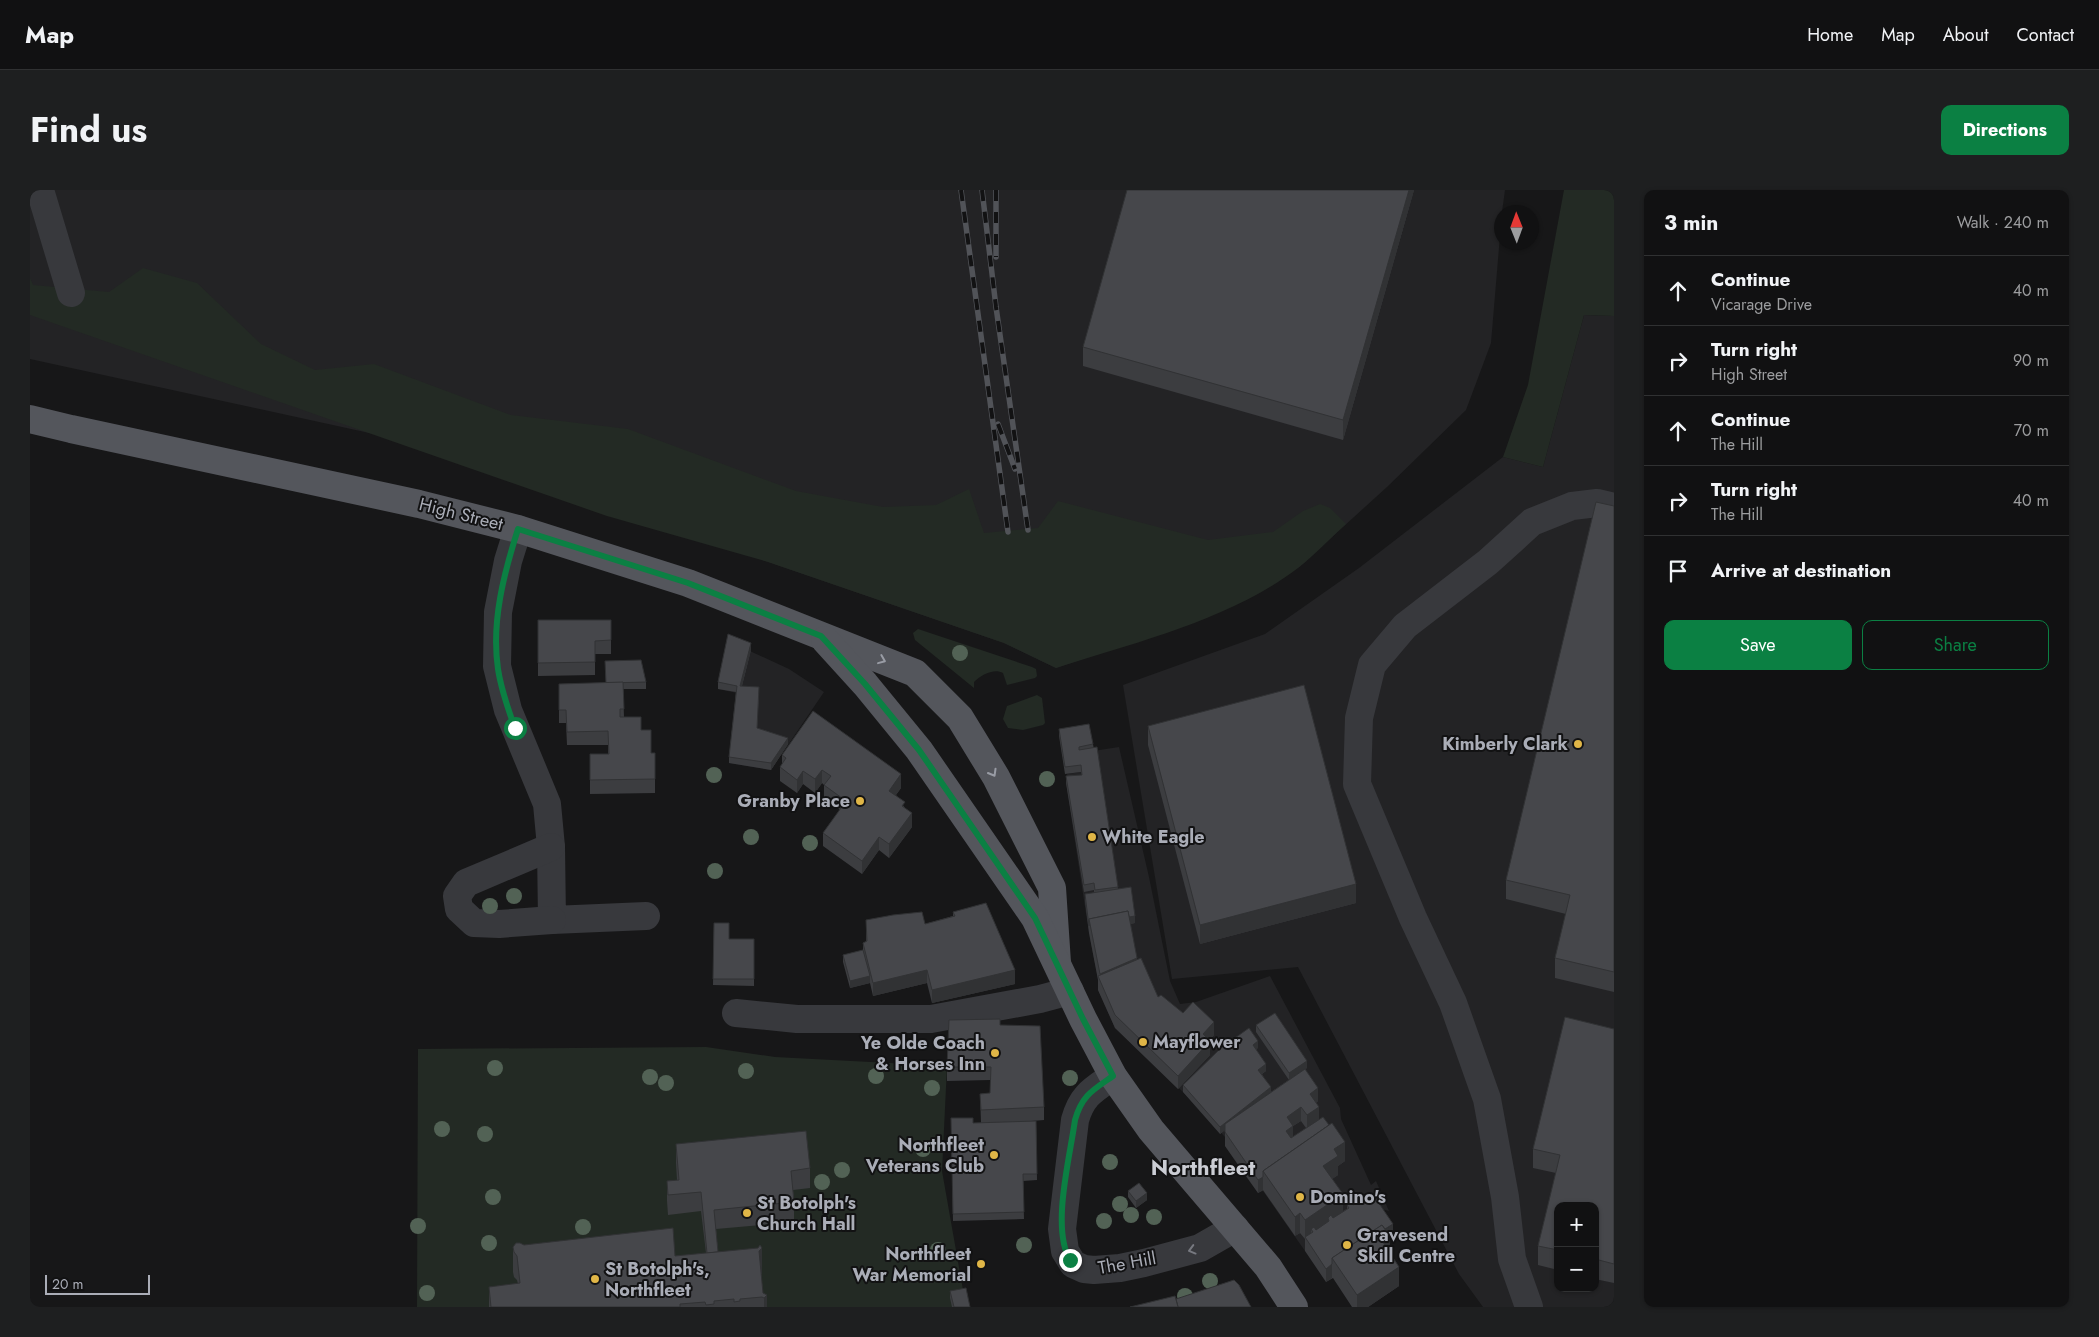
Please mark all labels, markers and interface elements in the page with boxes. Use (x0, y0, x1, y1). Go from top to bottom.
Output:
text: Map (25, 17, 74, 52)
text: Home (1807, 22, 1853, 48)
text: Map (1881, 22, 1915, 48)
text: About (1943, 22, 1988, 48)
text: Contact (2016, 22, 2074, 48)
text: Find us (30, 105, 147, 155)
button: Directions (1941, 105, 2069, 155)
north arrow (1494, 205, 1539, 250)
text: 3 min (1664, 208, 1718, 238)
text: Walk · 240 m (1957, 211, 2049, 234)
text: Continue (1711, 266, 1790, 293)
icon: ahead (1664, 277, 1692, 305)
text: 40 m (2013, 279, 2049, 302)
text: Vicarage Drive (1711, 293, 1812, 316)
text: Turn right (1711, 336, 1797, 363)
icon: right (1664, 347, 1692, 375)
text: 90 m (2013, 349, 2049, 372)
text: High Street (1711, 363, 1787, 386)
text: Continue (1711, 406, 1790, 433)
icon: ahead (1664, 417, 1692, 445)
text: 70 m (2014, 419, 2049, 442)
text: The Hill (1711, 433, 1763, 456)
text: Turn right (1711, 476, 1797, 503)
icon: right (1664, 487, 1692, 515)
text: 40 m (2013, 489, 2049, 512)
street label: High Street (416, 491, 506, 537)
text: The Hill (1711, 503, 1763, 526)
icon: arrive (1664, 557, 1692, 585)
text: Arrive at destination (1711, 557, 1891, 584)
button: Save (1664, 620, 1852, 670)
button: Share (1862, 620, 2049, 670)
one-way arrow (877, 654, 886, 664)
route start (504, 717, 527, 740)
place label: Kimberly Clark (1442, 731, 1569, 757)
marker: Kimberly Clark (1572, 738, 1584, 750)
one-way arrow (986, 767, 996, 776)
place label: Granby Place (737, 788, 850, 814)
marker: Granby Place (854, 795, 866, 807)
place label: White Eagle (1102, 824, 1205, 850)
marker: White Eagle (1086, 831, 1098, 843)
place label: Mayflower (1153, 1029, 1241, 1055)
place label: Ye Olde Coach & Horses Inn (860, 1030, 985, 1077)
marker: Mayflower (1137, 1036, 1149, 1048)
marker: Ye Olde Coach & Horses Inn (989, 1047, 1001, 1059)
place label: Northfleet Veterans Club (865, 1132, 984, 1179)
marker: Northfleet Veterans Club (988, 1149, 1000, 1161)
district label: Northfleet (1151, 1151, 1255, 1183)
place label: Domino's (1310, 1184, 1386, 1210)
place label: St Botolph's Church Hall (757, 1190, 856, 1237)
marker: Domino's (1294, 1191, 1306, 1203)
map controls (1554, 1202, 1599, 1292)
button: + (1554, 1202, 1599, 1247)
marker: St Botolph's Church Hall (741, 1207, 753, 1219)
place label: Gravesend Skill Centre (1357, 1222, 1455, 1269)
marker: Gravesend Skill Centre (1341, 1239, 1353, 1251)
place label: Northfleet War Memorial (852, 1241, 971, 1288)
one-way arrow (1188, 1244, 1197, 1255)
street label: The Hill (1096, 1245, 1158, 1281)
button: − (1554, 1247, 1599, 1292)
route end (1059, 1249, 1082, 1272)
place label: St Botolph's, Northfleet (605, 1256, 710, 1303)
marker: Northfleet War Memorial (975, 1258, 987, 1270)
scale bar (45, 1272, 150, 1295)
marker: St Botolph's, Northfleet (589, 1273, 601, 1285)
text: 20 m (52, 1274, 84, 1294)

